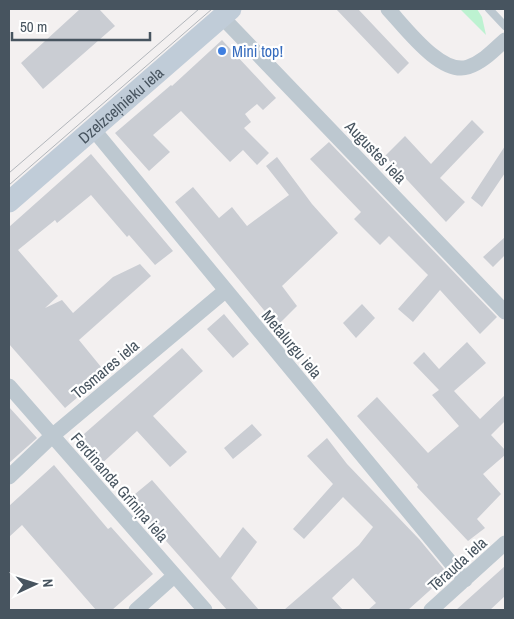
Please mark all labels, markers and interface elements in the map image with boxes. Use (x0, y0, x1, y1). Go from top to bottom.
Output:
scale bar (12, 10, 150, 42)
text: 50 m (20, 16, 47, 37)
place label: Mini top! (232, 40, 283, 62)
marker: Mini top! (216, 45, 228, 57)
street label: Dzelzceļnieku iela (73, 61, 169, 148)
street label: Augustes iela (340, 115, 412, 189)
street label: Metalurgu iela (257, 305, 328, 383)
street label: Tosmares iela (67, 334, 144, 404)
street label: Ferdinanda Grīniņa iela (66, 427, 174, 547)
street label: Tērauda iela (423, 531, 492, 596)
north arrow (10, 559, 60, 609)
text: N (39, 578, 57, 588)

